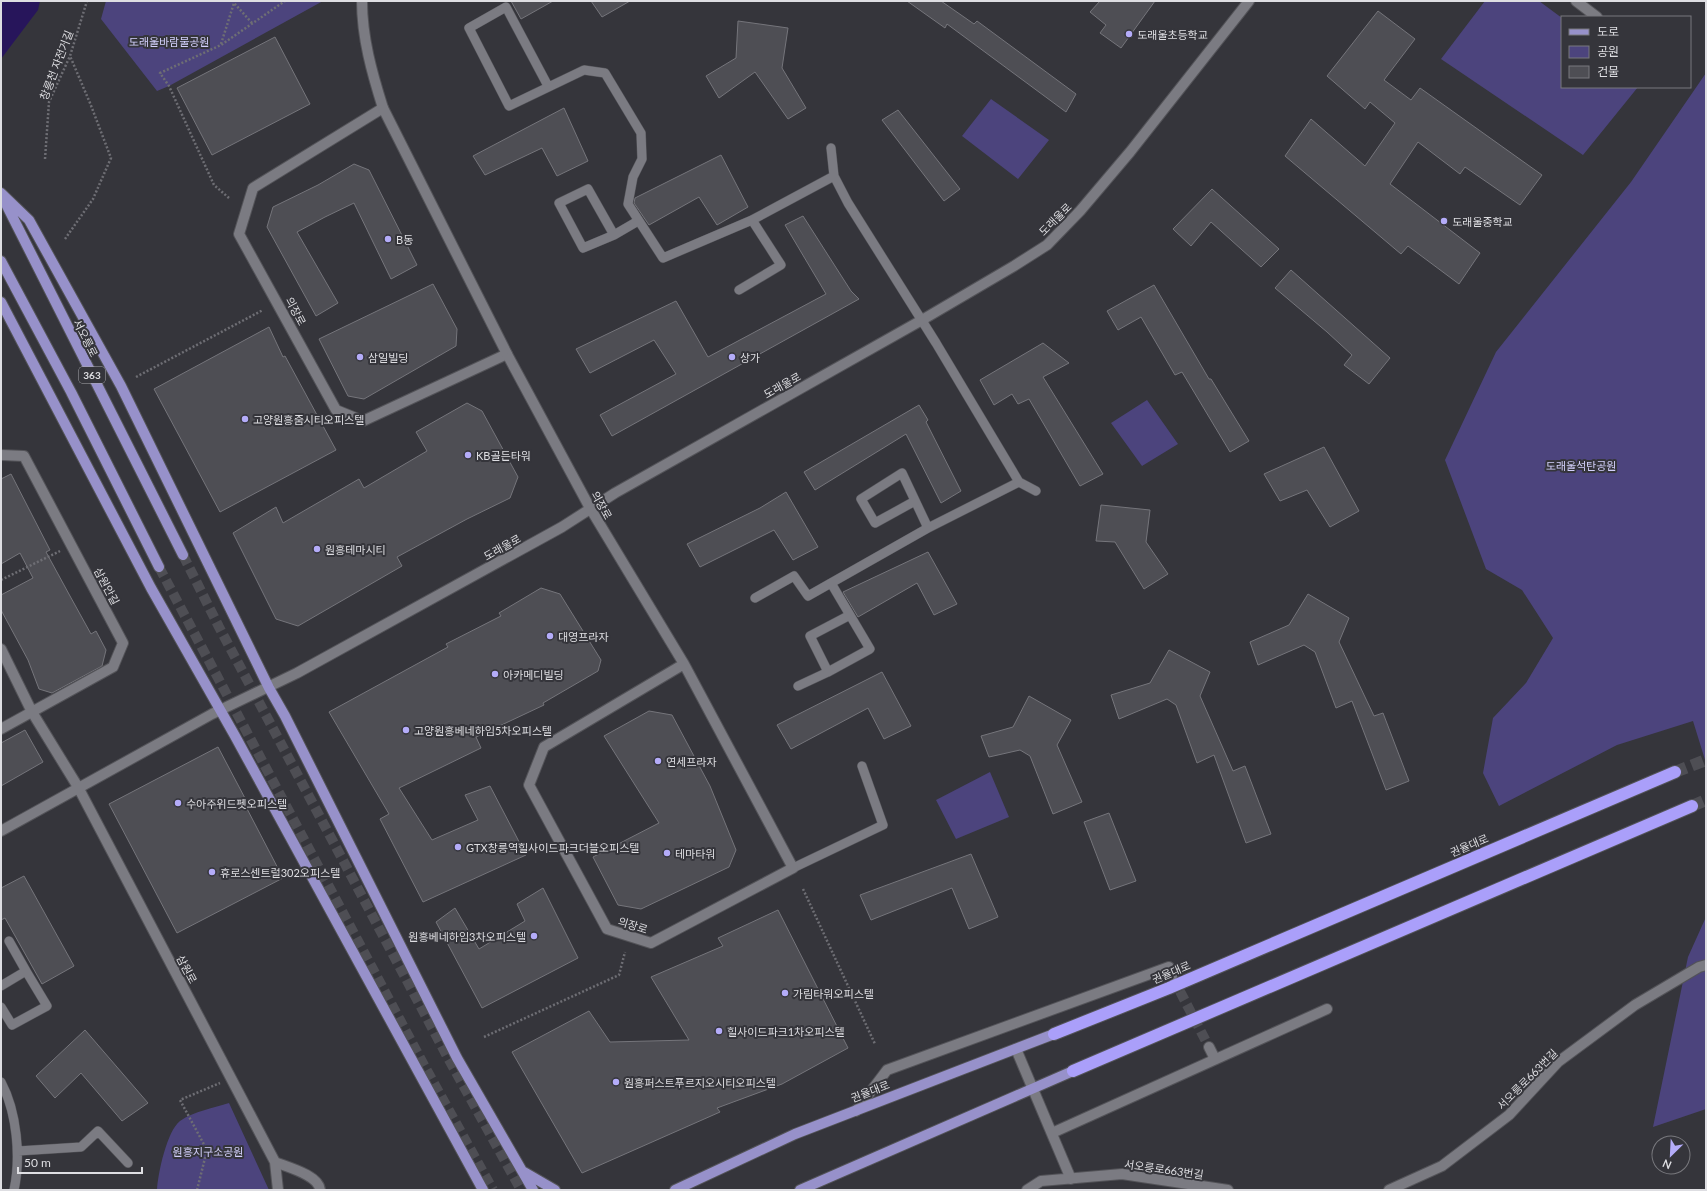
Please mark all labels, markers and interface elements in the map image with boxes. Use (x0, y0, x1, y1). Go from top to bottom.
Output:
legend (1561, 16, 1691, 88)
text: 도로 (1597, 24, 1619, 39)
street label: 창릉천 자전거길 (37, 28, 75, 102)
place label: 도래울초등학교 (1137, 28, 1208, 41)
marker: 도래울초등학교 (1124, 29, 1134, 39)
park label: 도래울바람물공원 (129, 35, 209, 48)
text: 공원 (1597, 44, 1619, 59)
text: 건물 (1597, 64, 1619, 79)
street label: 도래울로 (1036, 200, 1074, 238)
place label: 도래울중학교 (1452, 215, 1513, 228)
marker: 도래울중학교 (1439, 216, 1449, 226)
place label: B동 (396, 233, 413, 246)
marker: B동 (383, 234, 393, 244)
street label: 의장로 (283, 295, 309, 327)
street label: 서오릉로 (71, 317, 101, 359)
place label: 삼일빌딩 (368, 351, 408, 364)
place label: 상가 (740, 351, 760, 364)
marker: 삼일빌딩 (355, 352, 365, 362)
marker: 상가 (727, 352, 737, 362)
road number: 363 (79, 367, 105, 383)
street label: 도래울로 (761, 370, 803, 400)
place label: 고양원흥줌시티오피스텔 (253, 413, 364, 426)
marker: 고양원흥줌시티오피스텔 (240, 414, 250, 424)
place label: KB골든타워 (476, 449, 531, 462)
marker: KB골든타워 (463, 450, 473, 460)
park label: 도래울석탄공원 (1546, 459, 1616, 472)
street label: 의장로 (589, 489, 615, 521)
street label: 도래울로 (481, 532, 523, 562)
place label: 원흥테마시티 (325, 543, 386, 556)
marker: 원흥테마시티 (312, 544, 322, 554)
street label: 삼원안길 (92, 565, 122, 607)
place label: 대영프라자 (558, 630, 609, 643)
marker: 대영프라자 (545, 631, 555, 641)
place label: 아카메디빌딩 (503, 668, 564, 681)
marker: 아카메디빌딩 (490, 669, 500, 679)
place label: 고양원흥베네하임5차오피스텔 (414, 724, 552, 737)
marker: 고양원흥베네하임5차오피스텔 (401, 725, 411, 735)
place label: 연세프라자 (666, 755, 717, 768)
marker: 연세프라자 (653, 756, 663, 766)
place label: 수아주위드펫오피스텔 (186, 797, 287, 810)
marker: 수아주위드펫오피스텔 (173, 798, 183, 808)
street label: 권율대로 (1448, 831, 1490, 859)
place label: GTX창릉역힐사이드파크더블오피스텔 (466, 841, 639, 854)
marker: GTX창릉역힐사이드파크더블오피스텔 (453, 842, 463, 852)
place label: 테마타워 (675, 847, 715, 860)
marker: 테마타워 (662, 848, 672, 858)
place label: 휴로스센트럴302오피스텔 (220, 866, 340, 879)
marker: 휴로스센트럴302오피스텔 (207, 867, 217, 877)
street label: 의장로 (617, 914, 649, 936)
place label: 원흥베네하임3차오피스텔 (408, 930, 526, 943)
marker: 원흥베네하임3차오피스텔 (529, 931, 539, 941)
street label: 삼원로 (174, 953, 200, 985)
street label: 권율대로 (1150, 958, 1192, 986)
place label: 가림타워오피스텔 (793, 987, 874, 1000)
marker: 가림타워오피스텔 (780, 988, 790, 998)
place label: 힐사이드파크1차오피스텔 (727, 1025, 845, 1038)
marker: 힐사이드파크1차오피스텔 (714, 1026, 724, 1036)
street label: 서오릉로663번길 (1494, 1046, 1560, 1112)
place label: 원흥퍼스트푸르지오시티오피스텔 (624, 1076, 776, 1089)
marker: 원흥퍼스트푸르지오시티오피스텔 (611, 1077, 621, 1087)
street label: 권율대로 (849, 1078, 891, 1104)
north arrow (1651, 1135, 1691, 1175)
park label: 원흥지구소공원 (173, 1145, 243, 1158)
scale bar (18, 1149, 142, 1175)
text: 50 m (24, 1155, 51, 1170)
street label: 서오릉로663번길 (1124, 1157, 1204, 1181)
text: N (1660, 1157, 1673, 1172)

